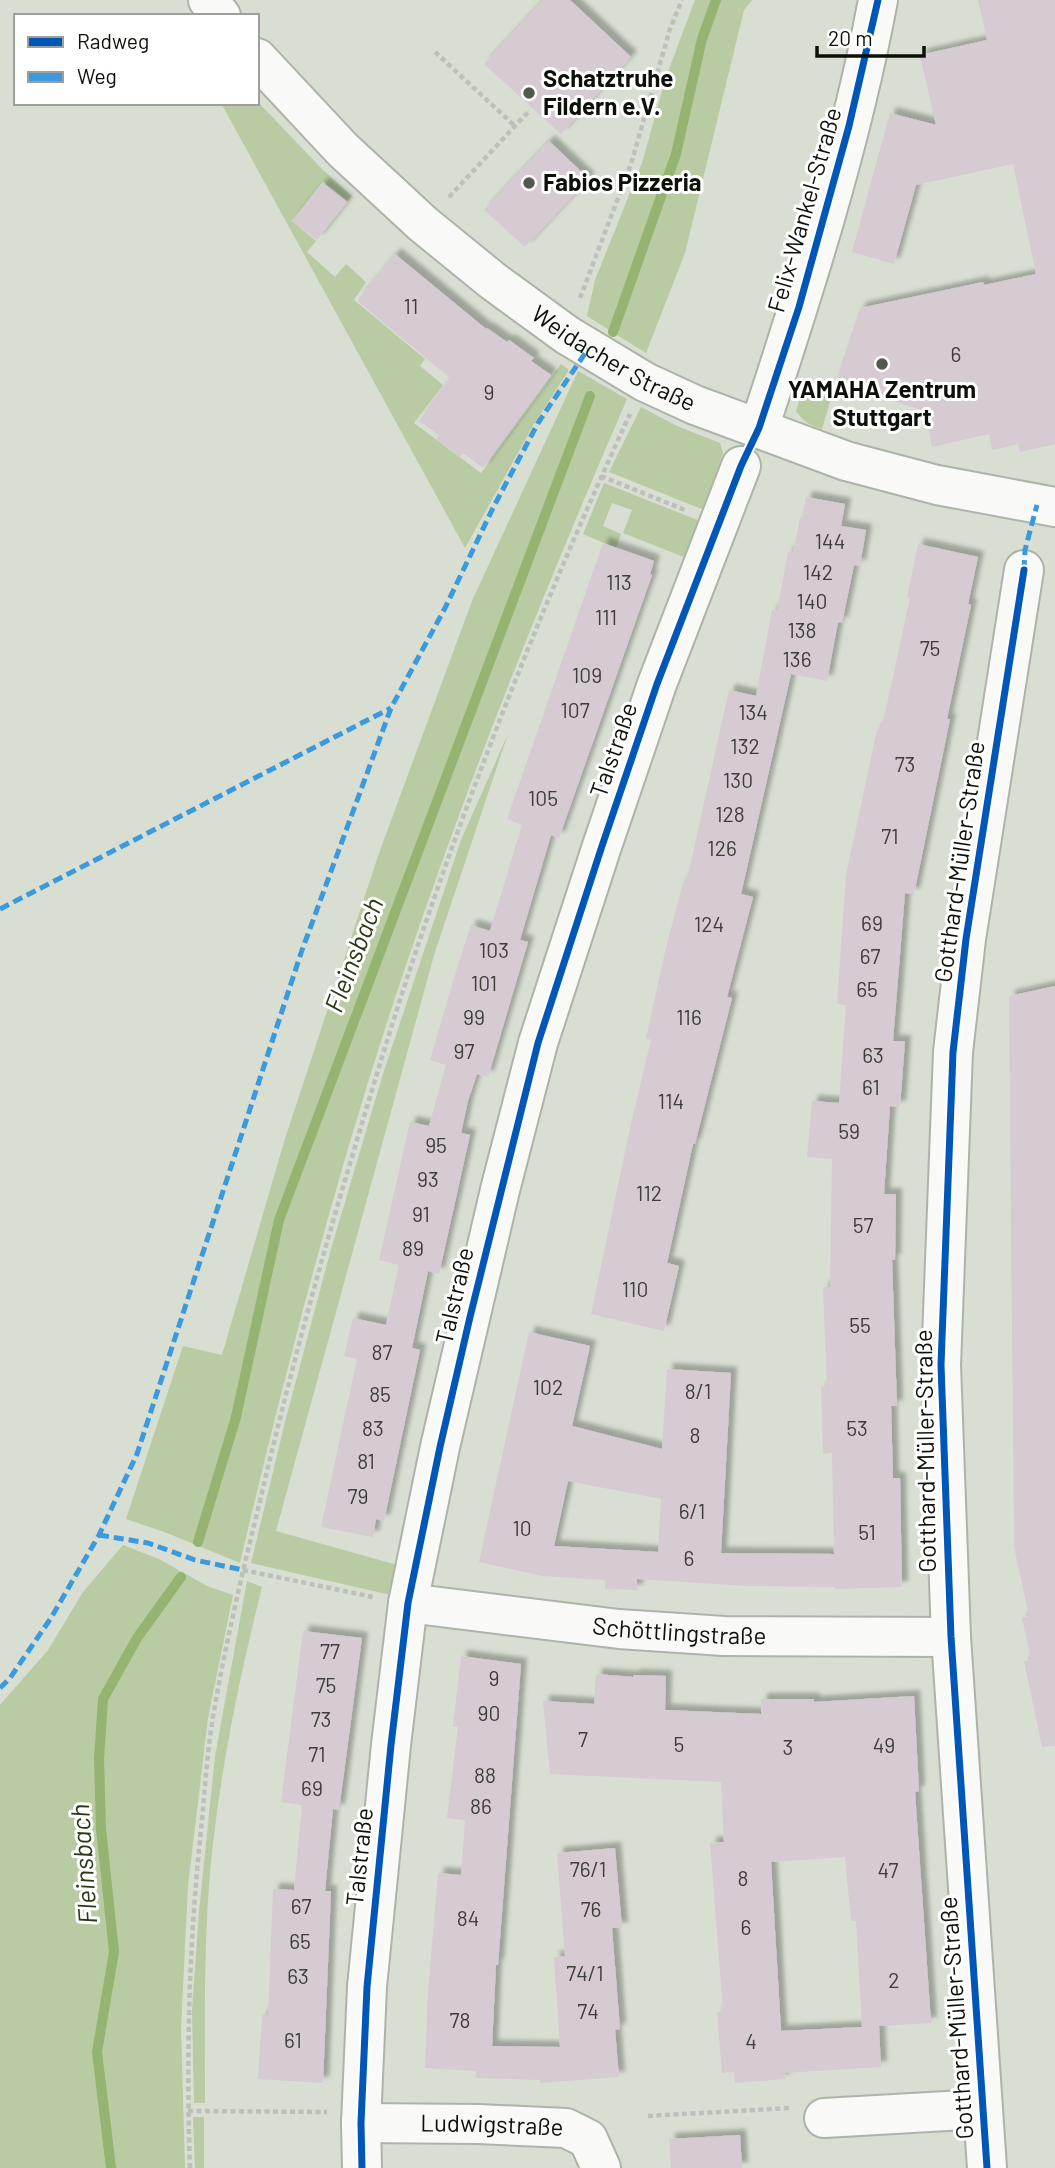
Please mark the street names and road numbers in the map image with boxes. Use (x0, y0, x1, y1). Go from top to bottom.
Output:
street label: Felix-Wankel-Straße (760, 104, 847, 315)
street label: Weidacher Straße (526, 298, 701, 416)
street label: Talstraße (583, 698, 642, 801)
street label: Gotthard-Müller-Straße (927, 739, 990, 984)
street label: Talstraße (428, 1244, 479, 1347)
street label: Gotthard-Müller-Straße (908, 1329, 941, 1573)
street label: Schöttlingstraße (591, 1610, 766, 1649)
street label: Talstraße (339, 1806, 378, 1907)
street label: Gotthard-Müller-Straße (933, 1896, 978, 2140)
street label: Ludwigstraße (420, 2108, 564, 2141)

